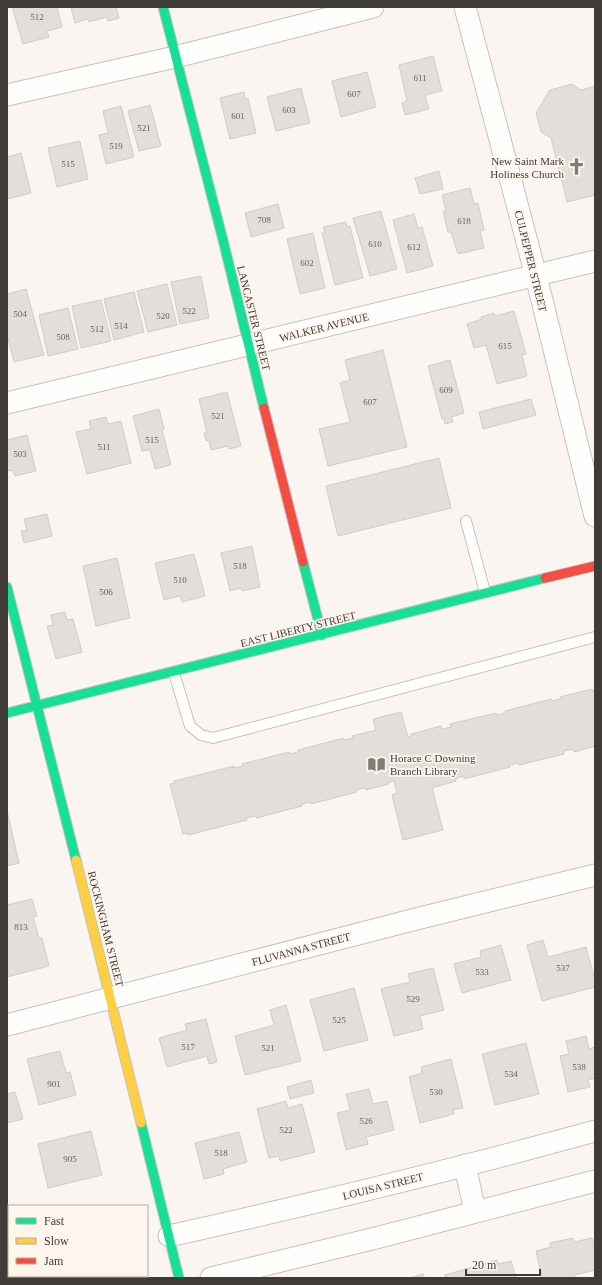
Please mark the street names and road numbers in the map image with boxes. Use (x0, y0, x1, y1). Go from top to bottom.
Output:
street label: CULPEPPER STREET (513, 209, 549, 313)
street label: LANCASTER STREET (235, 264, 273, 372)
street label: WALKER AVENUE (278, 310, 370, 344)
street label: EAST LIBERTY STREET (239, 609, 357, 649)
street label: ROCKINGHAM STREET (86, 870, 126, 988)
street label: FLUVANNA STREET (250, 930, 352, 968)
street label: LOUISA STREET (341, 1170, 425, 1202)

